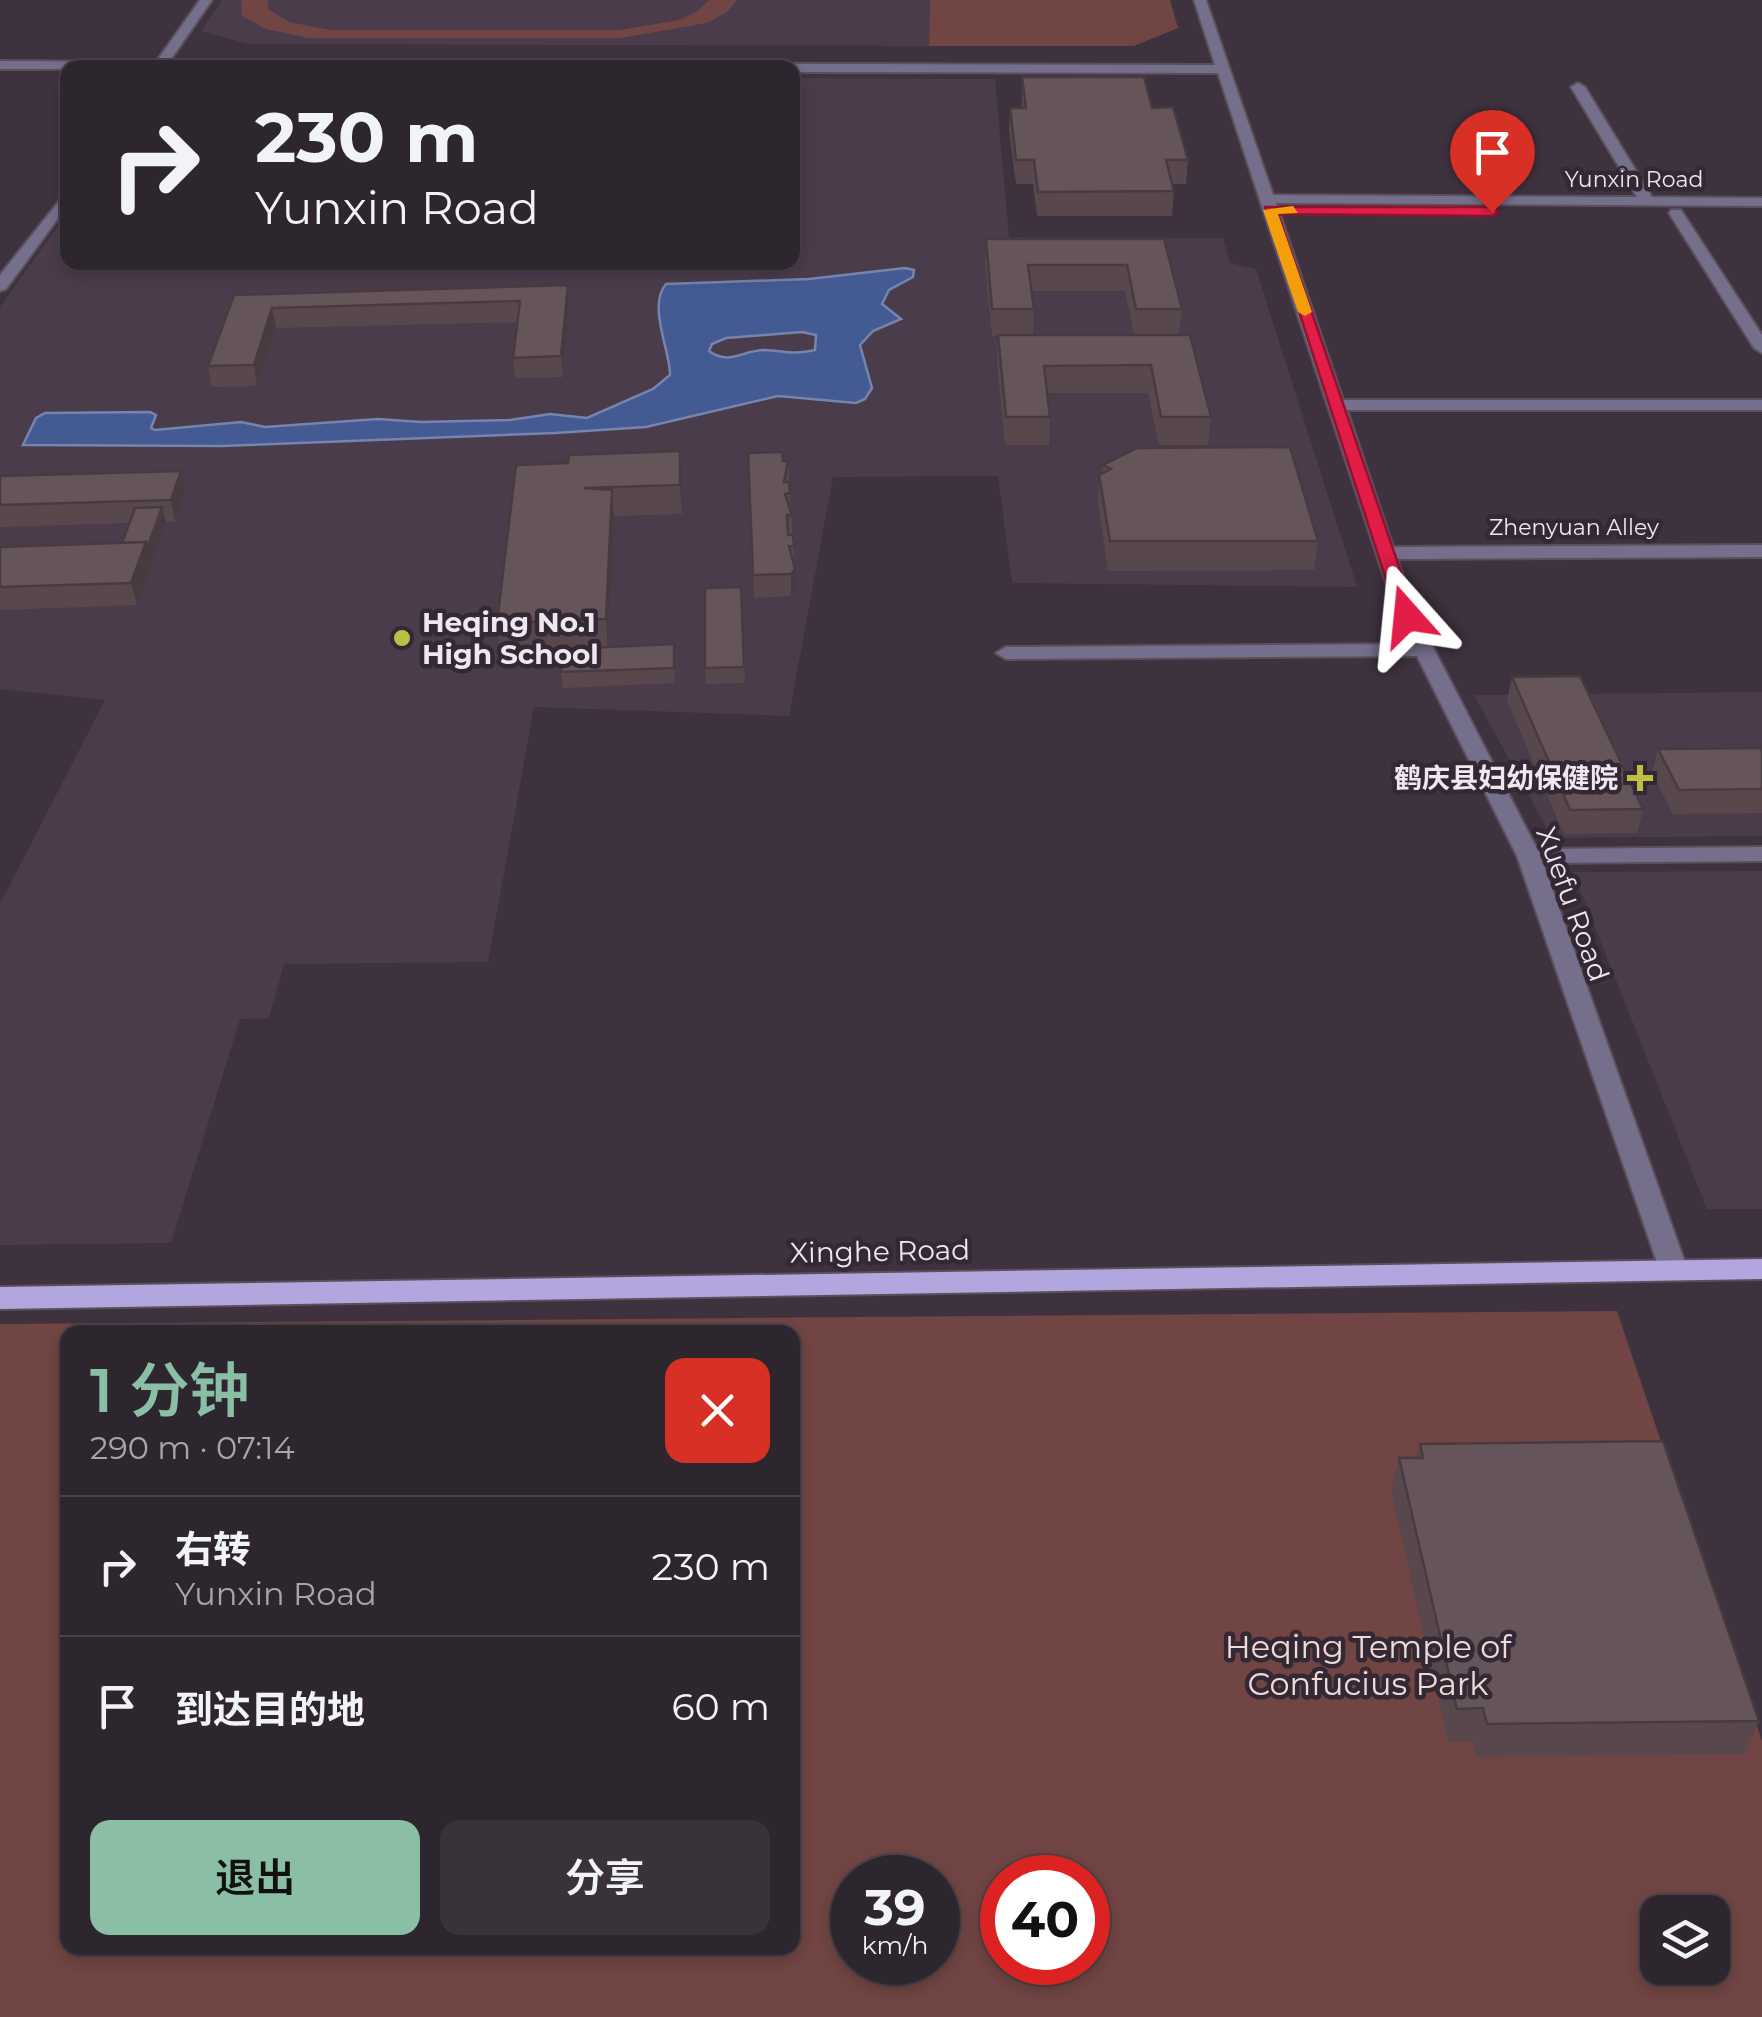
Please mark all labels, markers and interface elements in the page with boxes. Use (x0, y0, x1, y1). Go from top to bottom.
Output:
text: 230 m (255, 94, 479, 180)
icon: right (90, 100, 220, 230)
pin (1450, 110, 1535, 213)
icon: arrive (1465, 125, 1520, 180)
street label: Yunxin Road (1565, 166, 1703, 193)
text: Yunxin Road (255, 180, 539, 235)
street label: Zhenyuan Alley (1489, 514, 1659, 541)
position arrow (1355, 564, 1459, 668)
place label: Heqing No.1 High School (422, 605, 599, 671)
marker: Heqing No.1 High School (391, 627, 413, 649)
place label: 鹤庆县妇幼保健院 (1394, 761, 1618, 795)
marker: 鹤庆县妇幼保健院 (1627, 765, 1653, 791)
street label: Xuefu Road (1529, 822, 1617, 986)
street label: Xinghe Road (790, 1232, 970, 1270)
text: 1 分钟 (90, 1354, 249, 1427)
button: close (665, 1358, 770, 1463)
text: 290 m · 07:14 (90, 1428, 295, 1467)
text: 右转 (175, 1526, 251, 1573)
icon: right (90, 1539, 145, 1594)
text: 230 m (652, 1543, 770, 1590)
text: Yunxin Road (175, 1574, 377, 1613)
park label: Heqing Temple of Confucius Park (1225, 1627, 1512, 1703)
icon: arrive (90, 1679, 145, 1734)
text: 60 m (671, 1683, 770, 1730)
text: 到达目的地 (175, 1686, 365, 1733)
button: 退出 (90, 1820, 420, 1935)
button: 分享 (440, 1820, 770, 1935)
speed limit sign: 40 (980, 1855, 1110, 1985)
text: 39 (864, 1877, 926, 1938)
map controls (1640, 1895, 1730, 1985)
button: layers (1640, 1895, 1730, 1985)
text: km/h (862, 1930, 928, 1960)

